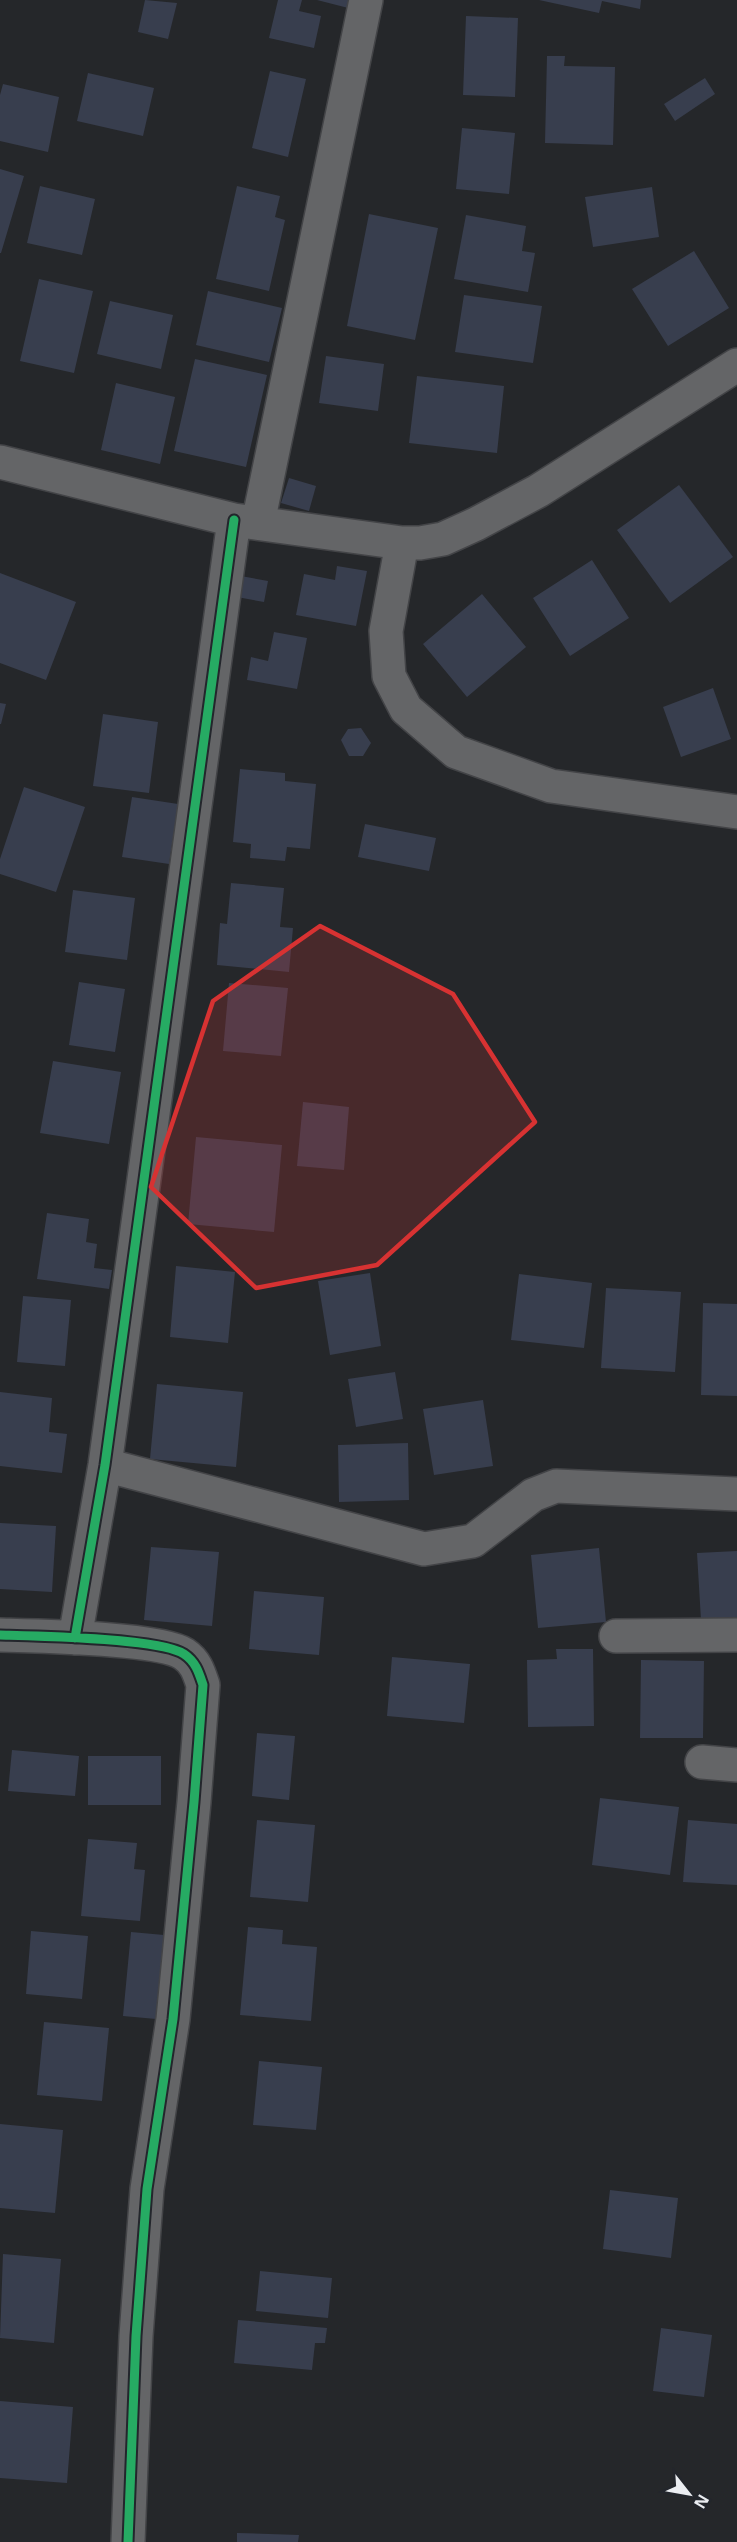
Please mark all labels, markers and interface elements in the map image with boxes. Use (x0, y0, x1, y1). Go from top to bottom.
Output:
north arrow (659, 2464, 719, 2524)
text: N (689, 2490, 715, 2513)

